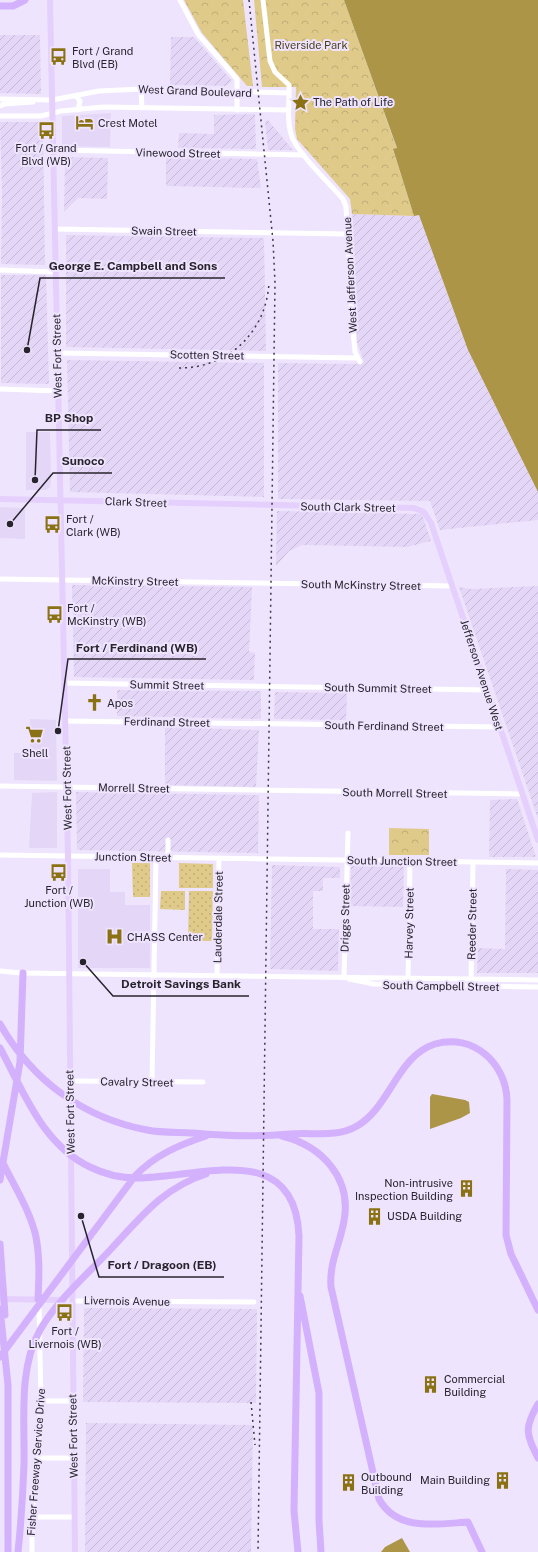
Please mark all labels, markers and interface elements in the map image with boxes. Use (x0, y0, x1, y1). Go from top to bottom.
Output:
park label: Riverside Park (274, 39, 348, 51)
place label: Fort / Grand Blvd (EB) (72, 45, 133, 70)
bus stop icon: Fort / Grand Blvd (EB) (49, 47, 69, 67)
street label: West Grand Boulevard (138, 83, 252, 99)
place icon: The Path of Life (290, 92, 310, 112)
place label: The Path of Life (313, 96, 393, 108)
hotel icon: Crest Motel (75, 113, 95, 133)
place label: Crest Motel (98, 117, 158, 129)
bus stop icon: Fort / Grand Blvd (WB) (36, 120, 56, 140)
place label: Fort / Grand Blvd (WB) (15, 142, 77, 167)
street label: Vinewood Street (135, 146, 221, 160)
street label: West Jefferson Avenue (341, 217, 359, 333)
street label: Swain Street (131, 224, 197, 238)
callout: George E. Campbell and Sons (40, 254, 225, 278)
text: George E. Campbell and Sons (49, 259, 217, 273)
street label: West Fort Street (50, 314, 64, 398)
street label: Scotten Street (170, 348, 244, 362)
callout: BP Shop (37, 406, 101, 430)
text: BP Shop (45, 411, 93, 425)
callout: Sunoco (53, 449, 112, 473)
text: Sunoco (62, 454, 105, 468)
street label: Clark Street (105, 495, 167, 509)
street label: South Clark Street (300, 500, 396, 514)
place label: Fort / Clark (WB) (66, 513, 121, 538)
bus stop icon: Fort / Clark (WB) (43, 515, 63, 535)
street label: McKinstry Street (91, 574, 179, 588)
street label: South McKinstry Street (301, 578, 421, 592)
place label: Fort / McKinstry (WB) (67, 602, 146, 627)
bus stop icon: Fort / McKinstry (WB) (44, 604, 64, 624)
street label: Jefferson Avenue West (458, 618, 506, 732)
callout: Fort / Ferdinand (WB) (68, 635, 206, 659)
text: Fort / Ferdinand (WB) (76, 641, 198, 655)
street label: Summit Street (130, 678, 204, 692)
street label: South Summit Street (324, 681, 432, 695)
church icon: Apos (84, 693, 104, 713)
place label: Apos (107, 697, 134, 709)
street label: Ferdinand Street (124, 715, 210, 729)
street label: South Ferdinand Street (324, 719, 444, 733)
supermarket icon: Shell (25, 725, 45, 745)
street label: West Fort Street (60, 746, 74, 830)
place label: Shell (22, 747, 48, 759)
street label: Morrell Street (98, 781, 170, 795)
street label: South Morrell Street (342, 786, 448, 800)
street label: Junction Street (94, 850, 172, 864)
street label: South Junction Street (347, 854, 457, 868)
bus stop icon: Fort / Junction (WB) (49, 862, 69, 882)
street label: Lauderdale Street (211, 871, 225, 963)
place label: Fort / Junction (WB) (24, 884, 94, 909)
street label: Driggs Street (338, 884, 352, 952)
street label: Harvey Street (402, 887, 416, 959)
street label: Reeder Street (465, 888, 479, 960)
hospital icon: CHASS Center (104, 927, 124, 947)
place label: CHASS Center (127, 931, 203, 943)
callout: Detroit Savings Bank (113, 972, 249, 996)
text: Detroit Savings Bank (121, 977, 241, 991)
street label: South Campbell Street (382, 979, 500, 993)
street label: West Fort Street (63, 1070, 77, 1154)
street label: Cavalry Street (100, 1075, 174, 1089)
place label: Non-intrusive Inspection Building (355, 1177, 453, 1202)
building icon: Non-intrusive Inspection Building (456, 1179, 476, 1199)
building icon: USDA Building (364, 1206, 384, 1226)
place label: USDA Building (387, 1210, 462, 1222)
callout: Fort / Dragoon (EB) (99, 1253, 224, 1277)
text: Fort / Dragoon (EB) (107, 1258, 217, 1272)
street label: Livernois Avenue (84, 1294, 170, 1308)
bus stop icon: Fort / Livernois (WB) (55, 1303, 75, 1323)
place label: Fort / Livernois (WB) (28, 1325, 102, 1350)
place label: Commercial Building (444, 1373, 505, 1398)
building icon: Commercial Building (421, 1375, 441, 1395)
street label: Fisher Freeway Service Drive (25, 1388, 47, 1536)
street label: West Fort Street (66, 1394, 80, 1478)
building icon: Main Building (493, 1470, 513, 1490)
place label: Outbound Building (361, 1471, 412, 1496)
building icon: Outbound Building (338, 1473, 358, 1493)
place label: Main Building (420, 1474, 490, 1486)

